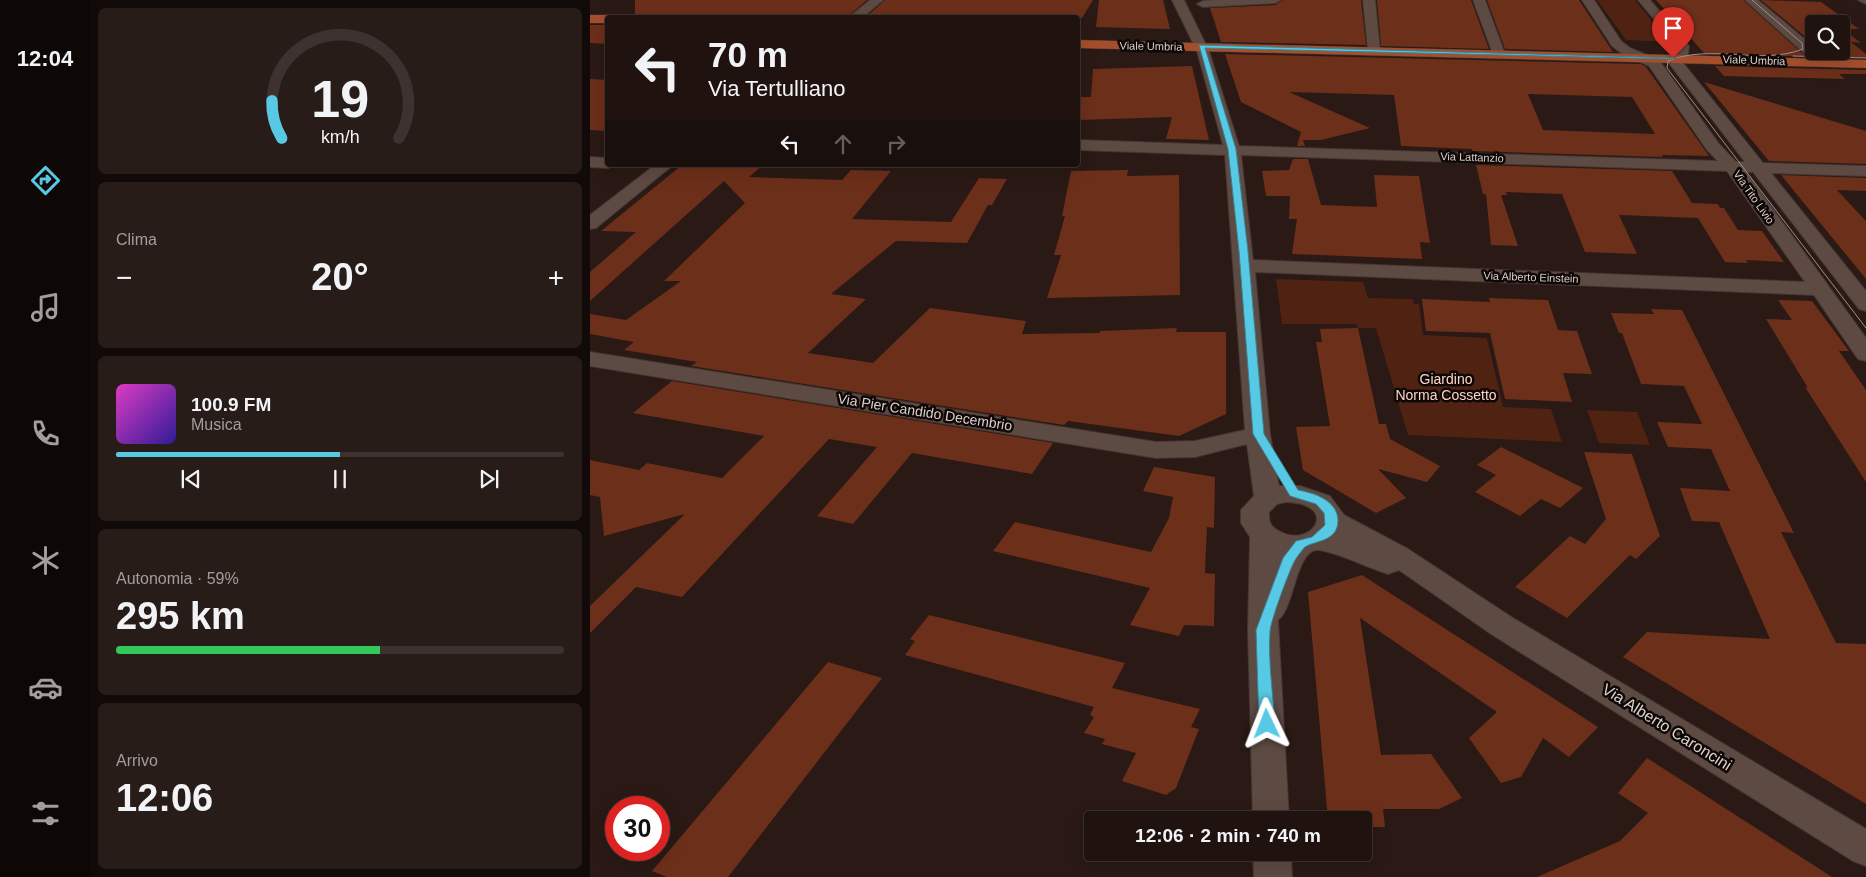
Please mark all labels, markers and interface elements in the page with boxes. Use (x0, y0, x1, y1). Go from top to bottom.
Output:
pin (1652, 7, 1694, 58)
icon: arrive (1659, 14, 1687, 42)
map controls (1805, 15, 1850, 60)
button: search (1805, 15, 1850, 60)
icon: left (625, 35, 690, 100)
text: 70 m (708, 35, 788, 74)
street label: Viale Umbria (1120, 39, 1183, 53)
text: 12:04 (17, 46, 73, 71)
street label: Viale Umbria (1722, 53, 1786, 67)
text: 19 (311, 70, 369, 128)
text: Via Tertulliano (708, 76, 845, 101)
text: km/h (321, 127, 359, 147)
icon: left (776, 130, 804, 158)
icon: ahead (829, 130, 857, 158)
icon: right (882, 130, 910, 158)
street label: Via Lattanzio (1440, 150, 1504, 164)
icon: directions (28, 163, 63, 198)
street label: Via Tito Livio (1731, 168, 1777, 226)
text: Clima (116, 231, 157, 248)
text: 20° (311, 256, 369, 298)
text: − (116, 262, 132, 293)
text: + (548, 262, 564, 293)
street label: Via Alberto Einstein (1483, 269, 1579, 285)
icon: music (28, 290, 63, 325)
park label: Giardino Norma Cossetto (1395, 371, 1497, 403)
street label: Via Pier Candido Decembrio (837, 390, 1014, 434)
text: 100.9 FM (191, 394, 271, 415)
icon: phone (28, 416, 63, 451)
text: Musica (191, 416, 242, 433)
icon: previous (177, 465, 205, 493)
icon: pause (326, 465, 354, 493)
icon: next (475, 465, 503, 493)
icon: climate (28, 543, 63, 578)
text: Autonomia · 59% (116, 570, 239, 587)
text: 295 km (116, 595, 245, 637)
icon: car (28, 670, 63, 705)
street label: Via Alberto Caroncini (1599, 680, 1735, 774)
position arrow (1240, 697, 1292, 749)
text: Arrivo (116, 752, 158, 769)
text: 12:06 (116, 777, 213, 819)
icon: filters (28, 796, 63, 831)
speed limit sign: 30 (605, 796, 670, 861)
text: 12:06 · 2 min · 740 m (1135, 825, 1321, 846)

